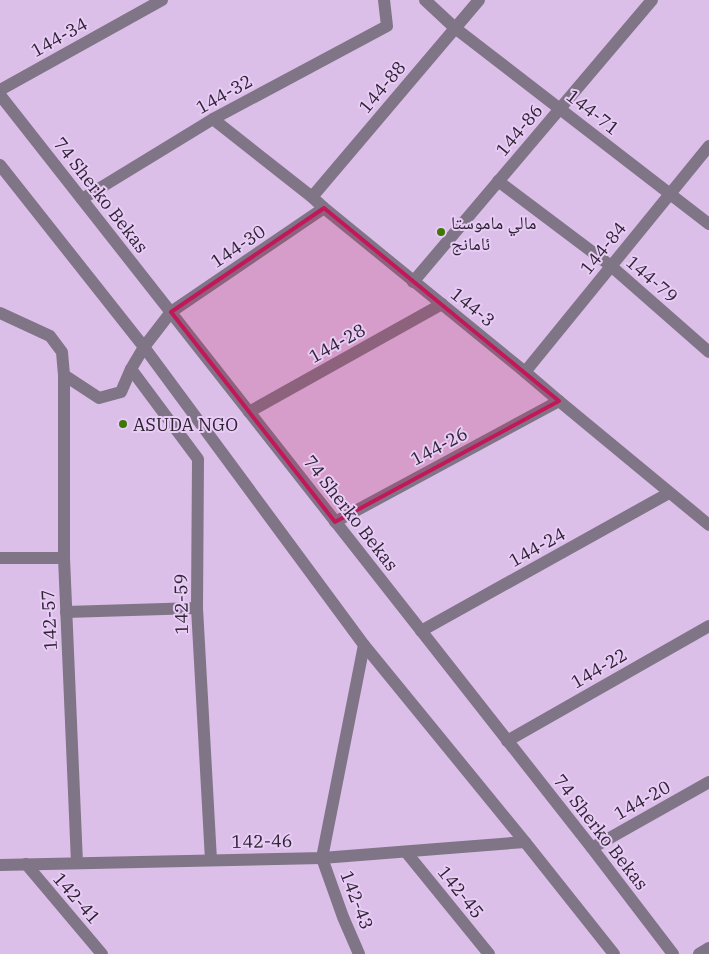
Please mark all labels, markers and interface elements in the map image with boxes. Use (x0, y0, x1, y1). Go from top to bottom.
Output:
street label: 144-34 (27, 12, 91, 62)
street label: 144-88 (354, 56, 410, 118)
street label: 144-32 (192, 69, 256, 119)
street label: 144-71 (562, 84, 624, 140)
street label: 144-86 (491, 99, 547, 161)
street label: 74 Sherko Bekas (49, 133, 153, 257)
place label: مالي ماموستا ئامانج (451, 211, 536, 256)
street label: 144-84 (575, 217, 631, 279)
street label: 144-30 (206, 219, 270, 273)
marker: مالي ماموستا ئامانج (435, 226, 447, 238)
street label: 144-79 (621, 250, 683, 308)
street label: 144-3 (446, 282, 500, 332)
street label: 144-28 (305, 318, 369, 368)
place label: ASUDA NGO (133, 413, 238, 436)
marker: ASUDA NGO (117, 418, 129, 430)
street label: 144-26 (407, 422, 471, 470)
street label: 74 Sherko Bekas (299, 451, 403, 575)
street label: 144-24 (505, 522, 569, 572)
street label: 142-59 (169, 573, 193, 635)
street label: 142-57 (36, 589, 62, 651)
street label: 144-22 (567, 643, 631, 693)
street label: 74 Sherko Bekas (549, 770, 653, 894)
street label: 144-20 (610, 775, 674, 825)
street label: 142-46 (231, 829, 293, 853)
street label: 142-45 (433, 861, 489, 923)
street label: 142-41 (48, 867, 106, 929)
street label: 142-43 (335, 867, 379, 933)

